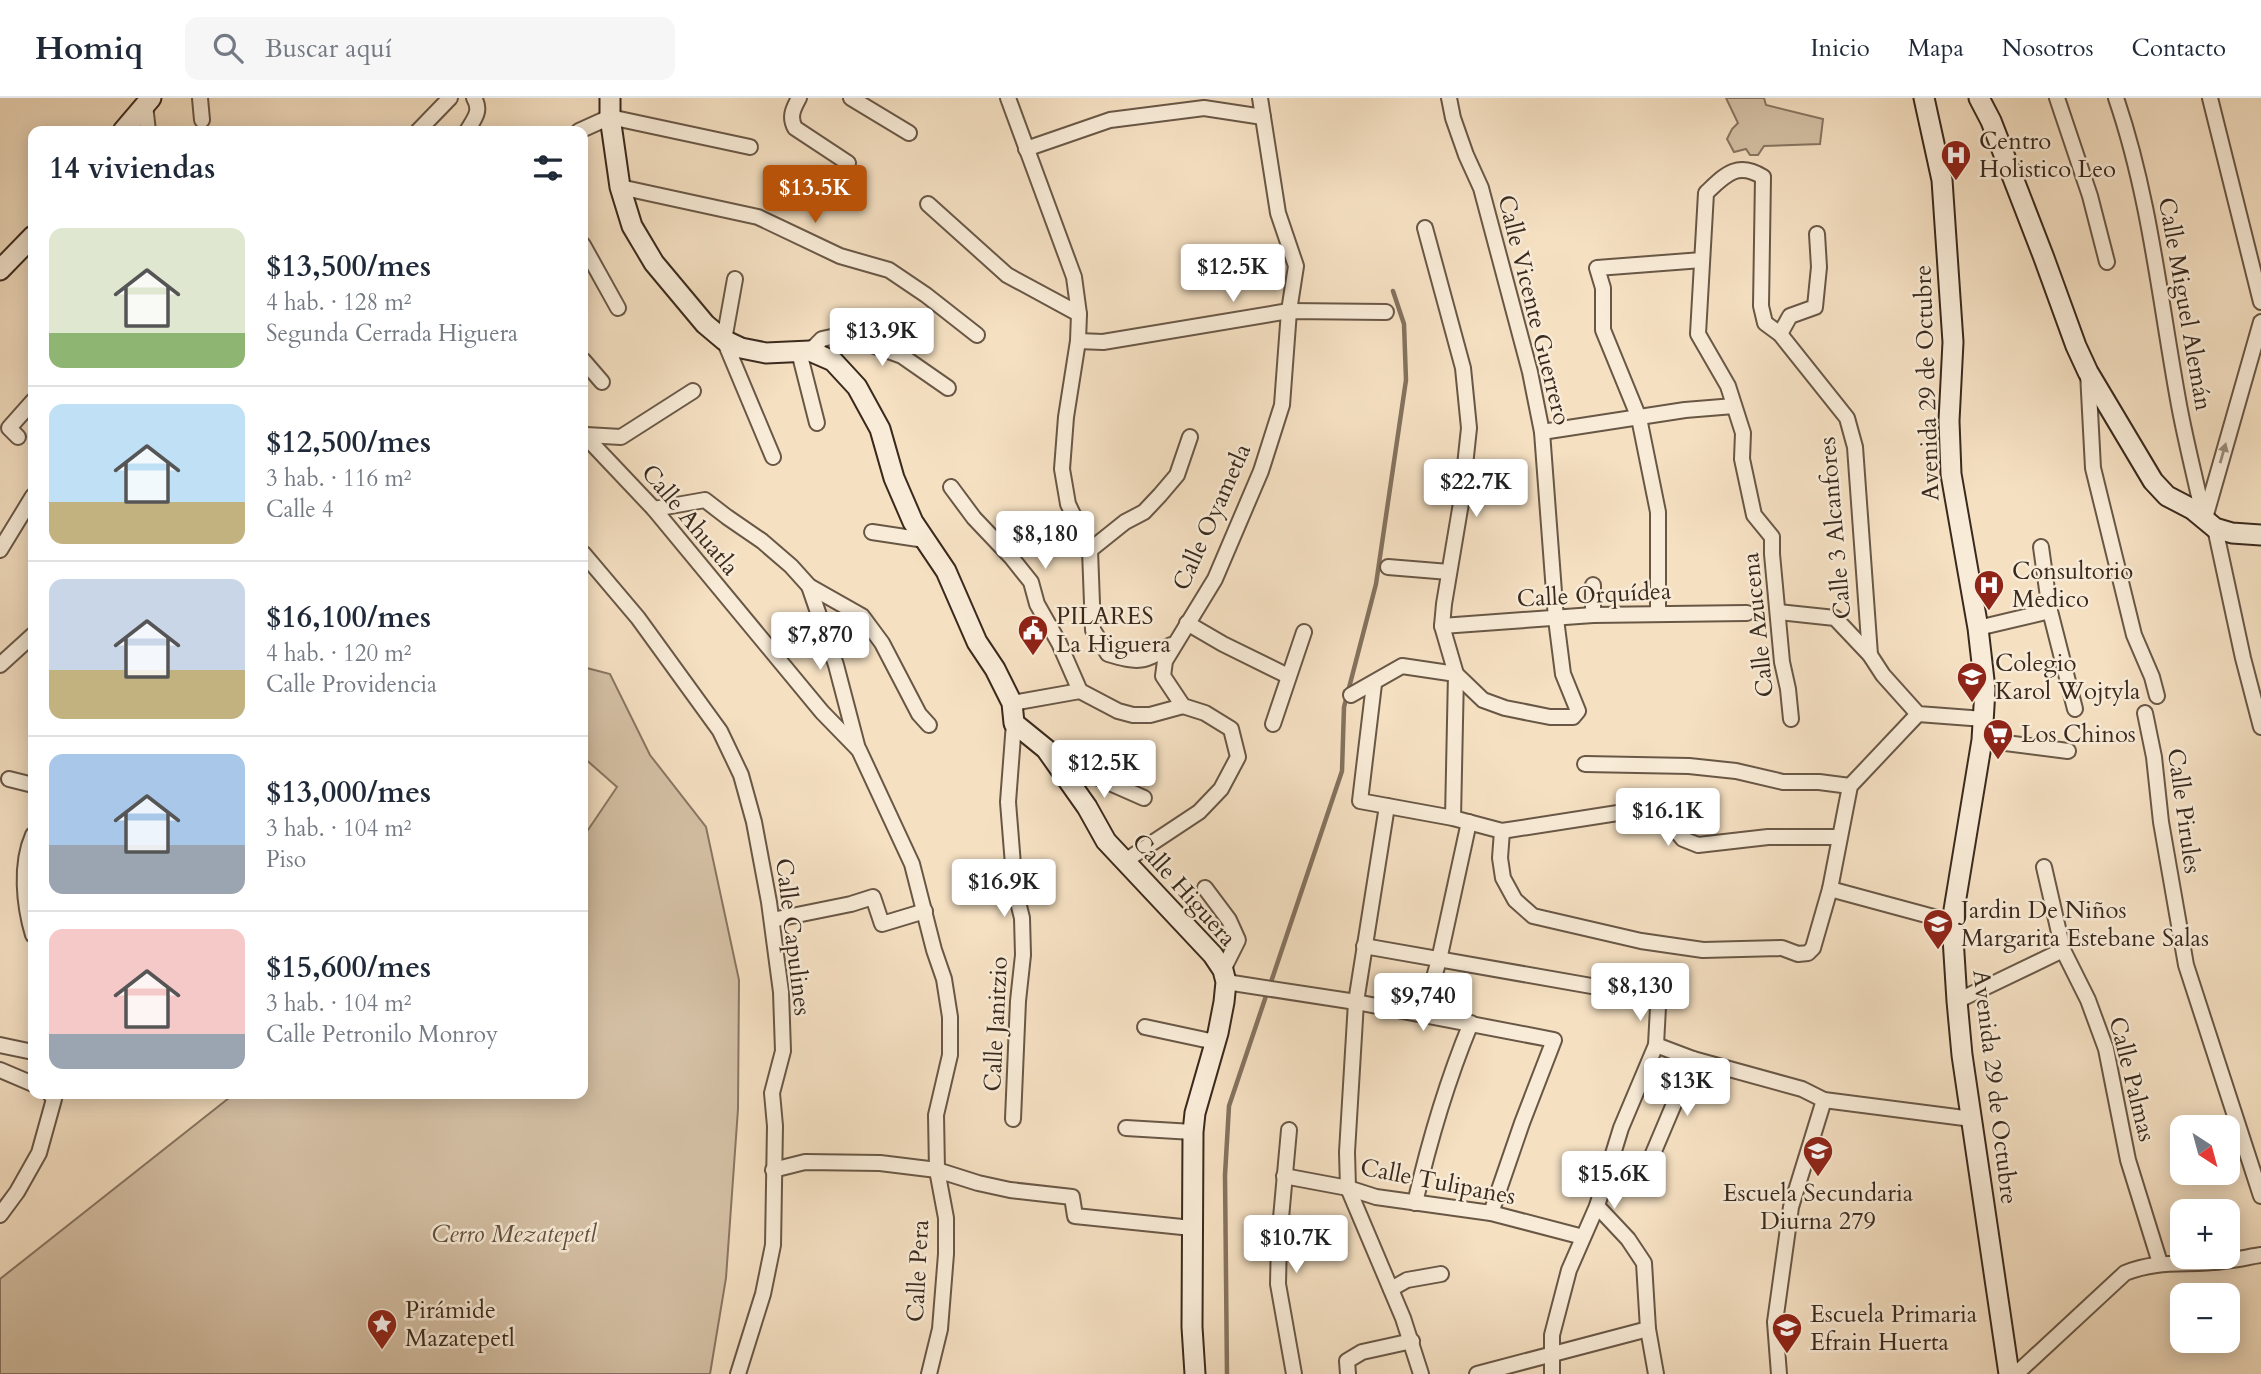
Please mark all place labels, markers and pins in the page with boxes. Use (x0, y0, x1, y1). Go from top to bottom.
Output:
place label: Centro Holistico Leo (1979, 125, 2116, 186)
hospital icon: Centro Holistico Leo (1939, 138, 1973, 182)
pin: $13.5K (758, 166, 872, 225)
pin: $12.5K (1176, 244, 1290, 304)
pin: $13.9K (825, 308, 939, 368)
pin: $22.7K (1419, 460, 1533, 519)
pin: $8,180 (988, 512, 1102, 571)
place label: Consultorio Medico (2012, 555, 2133, 616)
hospital icon: Consultorio Medico (1972, 568, 2006, 612)
place label: PILARES La Higuera (1056, 600, 1171, 661)
pin: $7,870 (763, 612, 877, 672)
public building icon: PILARES La Higuera (1016, 613, 1050, 657)
place label: Colegio Karol Wojtyla (1995, 647, 2141, 708)
school or university icon: Colegio Karol Wojtyla (1955, 660, 1989, 704)
supermarket icon: Los Chinos (1981, 717, 2015, 761)
place label: Los Chinos (2021, 718, 2136, 751)
pin: $12.5K (1047, 740, 1161, 800)
pin: $16.1K (1611, 788, 1725, 848)
pin: $16.9K (947, 860, 1061, 919)
place label: Jardin De Niños Margarita Estebane Salas (1958, 894, 2209, 955)
school or university icon: Jardin De Niños Margarita Estebane Salas (1921, 907, 1955, 951)
pin: $8,130 (1583, 964, 1697, 1023)
pin: $9,740 (1366, 974, 1480, 1033)
pin: $13K (1646, 1058, 1728, 1118)
school or university icon: Escuela Secundaria Diurna 279 (1801, 1134, 1835, 1178)
pin: $15.6K (1557, 1152, 1671, 1211)
place label: Escuela Secundaria Diurna 279 (1723, 1177, 1914, 1238)
pin: $10.7K (1239, 1216, 1353, 1275)
place label: Pirámide Mazatepetl (405, 1294, 515, 1355)
place label: Escuela Primaria Efrain Huerta (1810, 1298, 1978, 1359)
place icon: Pirámide Mazatepetl (365, 1307, 399, 1351)
school or university icon: Escuela Primaria Efrain Huerta (1770, 1311, 1804, 1355)

